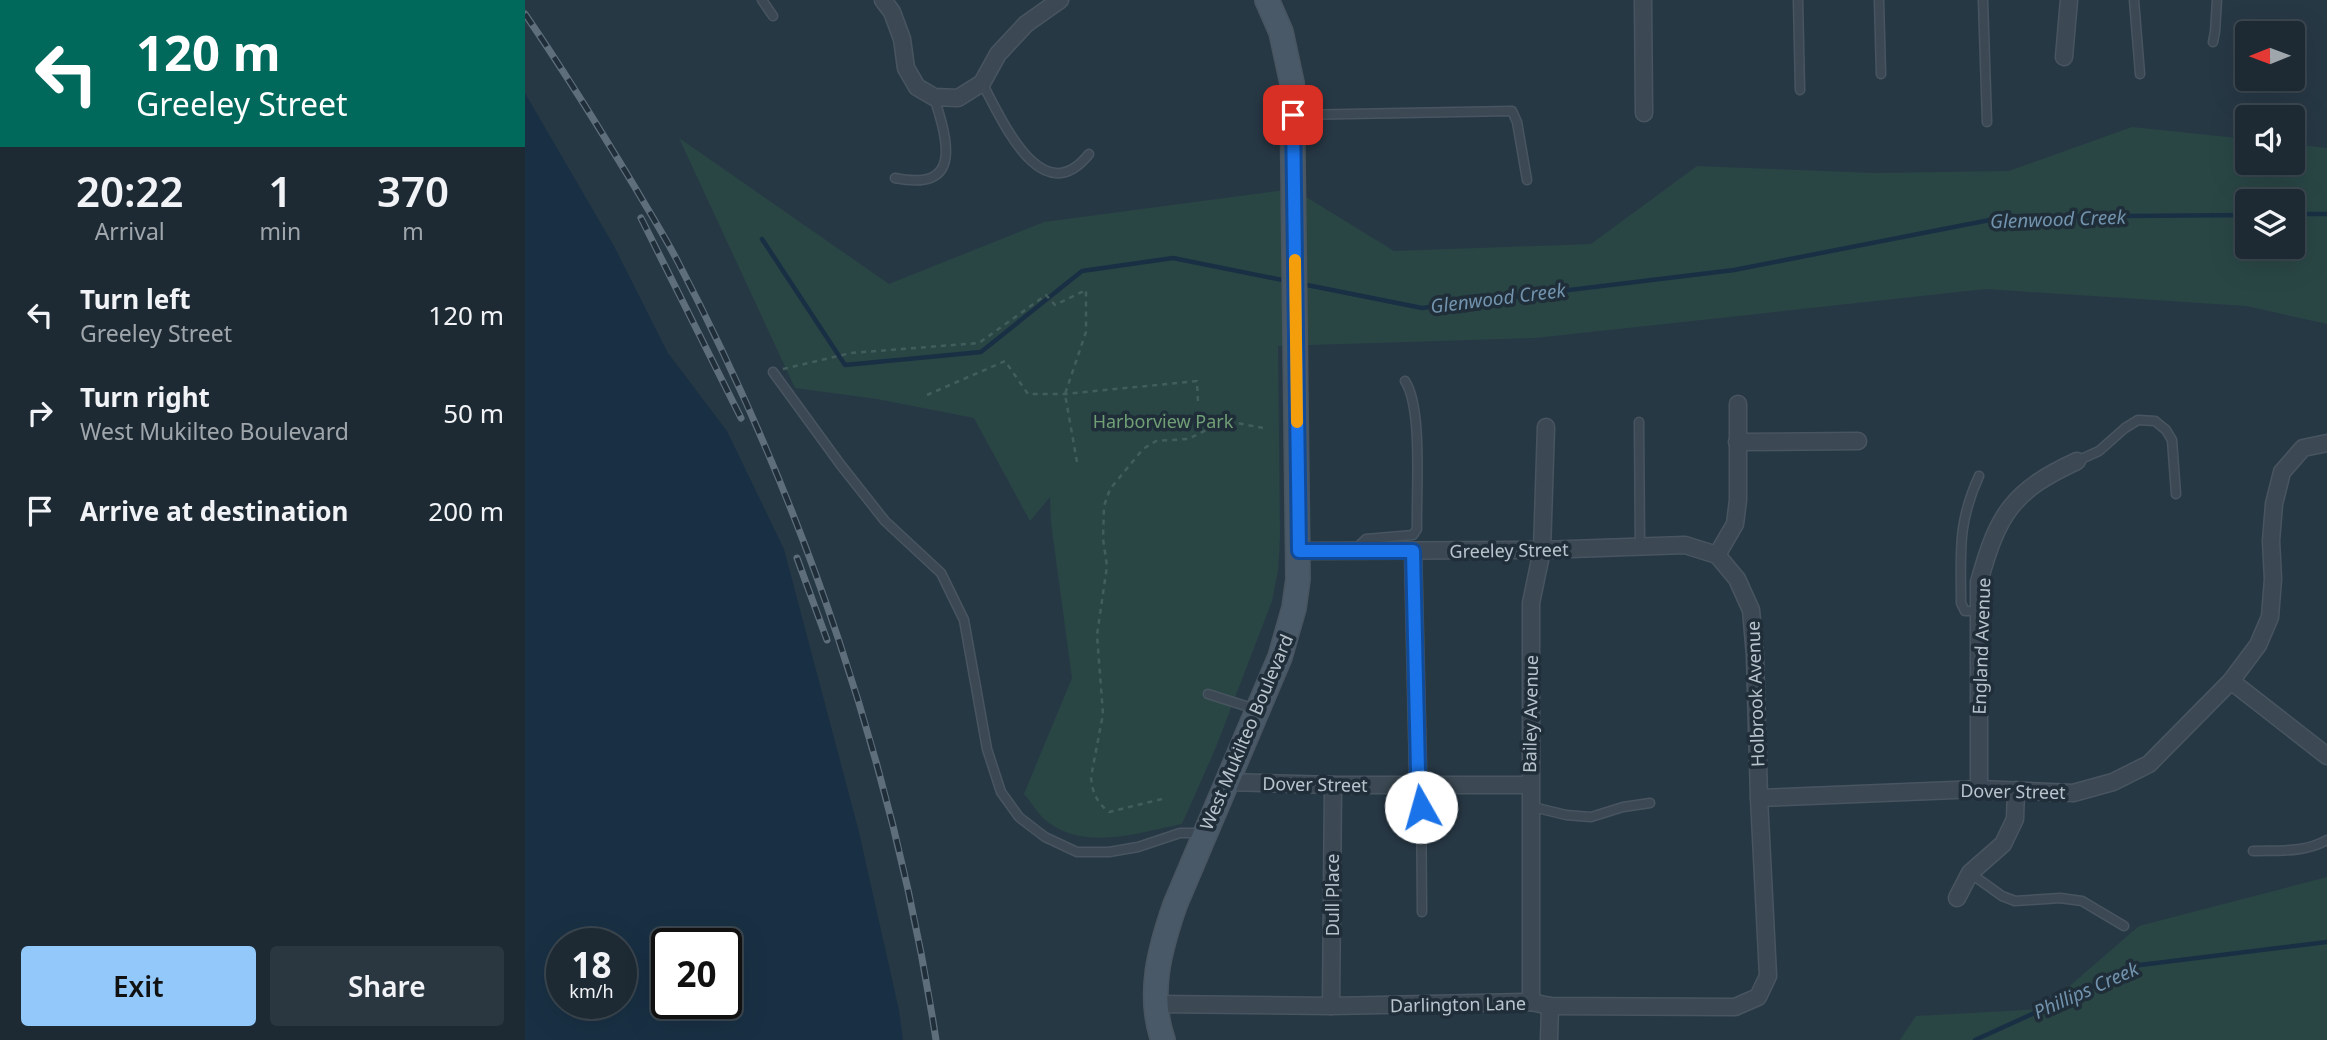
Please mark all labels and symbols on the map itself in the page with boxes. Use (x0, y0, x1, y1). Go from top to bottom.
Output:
north arrow (2235, 21, 2305, 91)
pin (1263, 85, 1323, 145)
water label: Glenwood Creek (1990, 204, 2127, 234)
water label: Glenwood Creek (1429, 277, 1568, 319)
park label: Harborview Park (1093, 409, 1234, 433)
street label: Greeley Street (1449, 537, 1569, 563)
street label: England Avenue (1967, 577, 1995, 715)
street label: Holbrook Avenue (1740, 620, 1770, 768)
street label: West Mukilteo Boulevard (1194, 630, 1298, 834)
street label: Bailey Avenue (1517, 655, 1543, 773)
position arrow (1384, 770, 1458, 844)
street label: Dover Street (1262, 771, 1368, 797)
street label: Dover Street (1960, 778, 2066, 804)
street label: Dull Place (1320, 854, 1344, 936)
speed limit sign: 20 (651, 928, 742, 1019)
water label: Phillips Creek (2029, 955, 2143, 1025)
street label: Darlington Lane (1390, 991, 1526, 1017)

